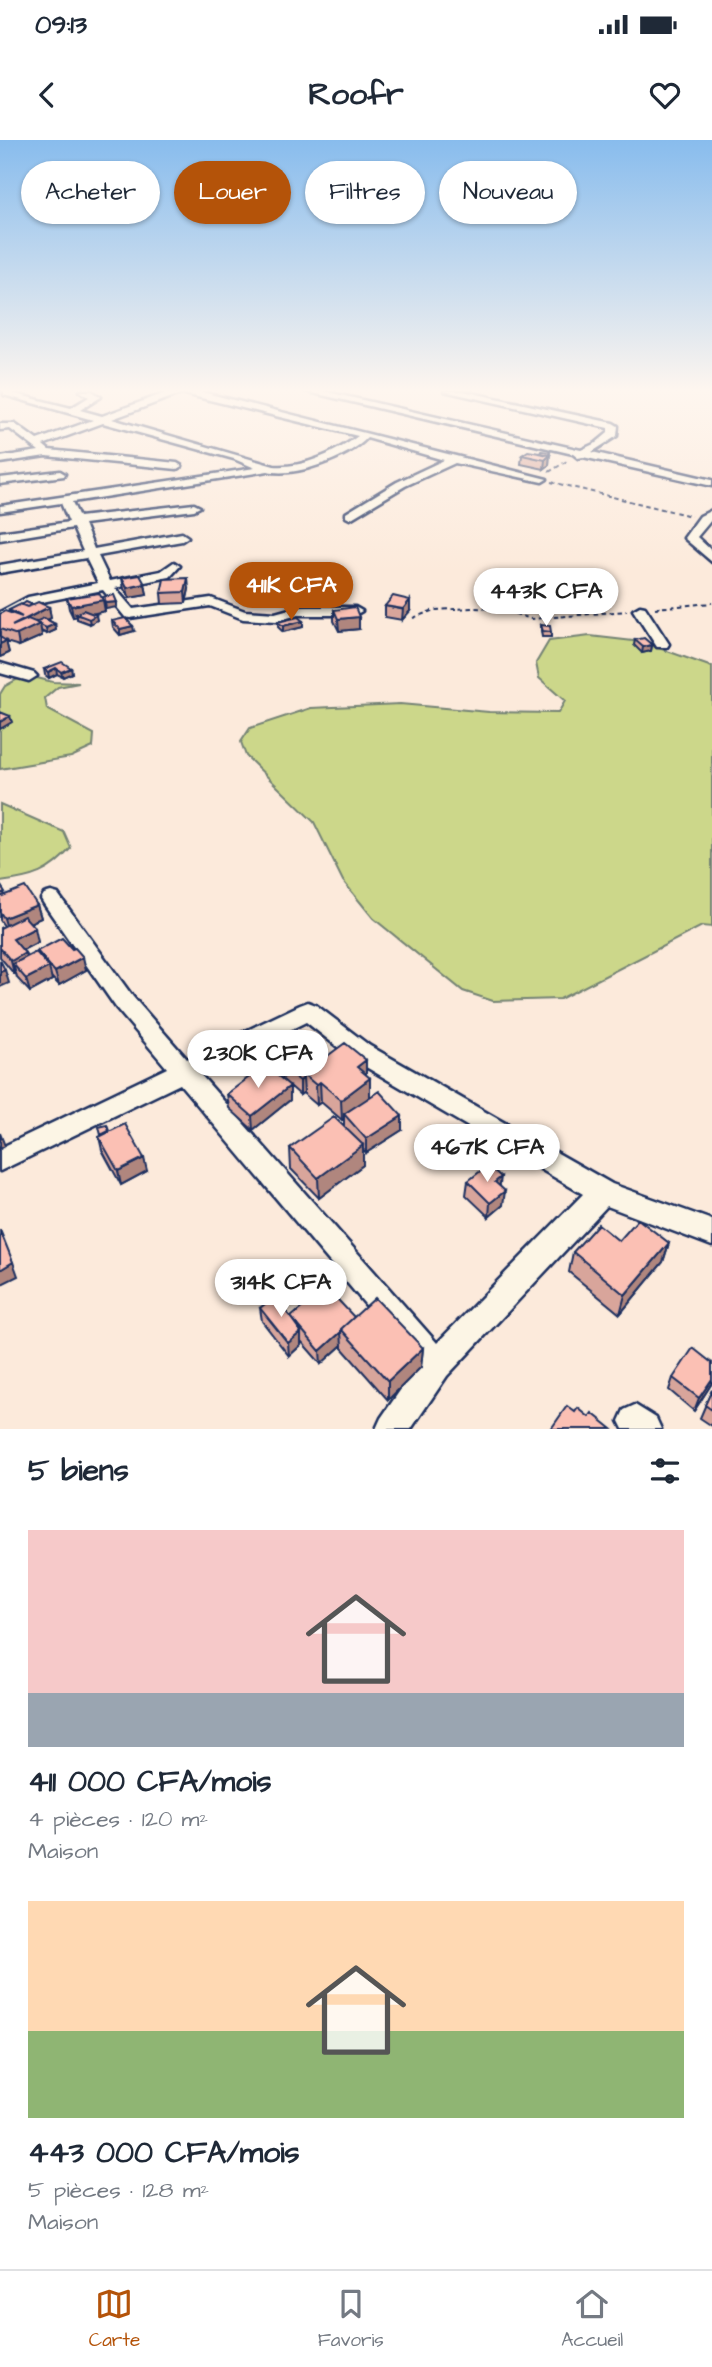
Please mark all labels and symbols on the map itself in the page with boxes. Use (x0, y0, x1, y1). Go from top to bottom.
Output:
pin: 411K CFA (219, 562, 363, 622)
pin: 443K CFA (474, 568, 618, 628)
pin: 230K CFA (186, 1030, 330, 1090)
pin: 467K CFA (415, 1124, 559, 1184)
pin: 314K CFA (209, 1260, 353, 1319)

